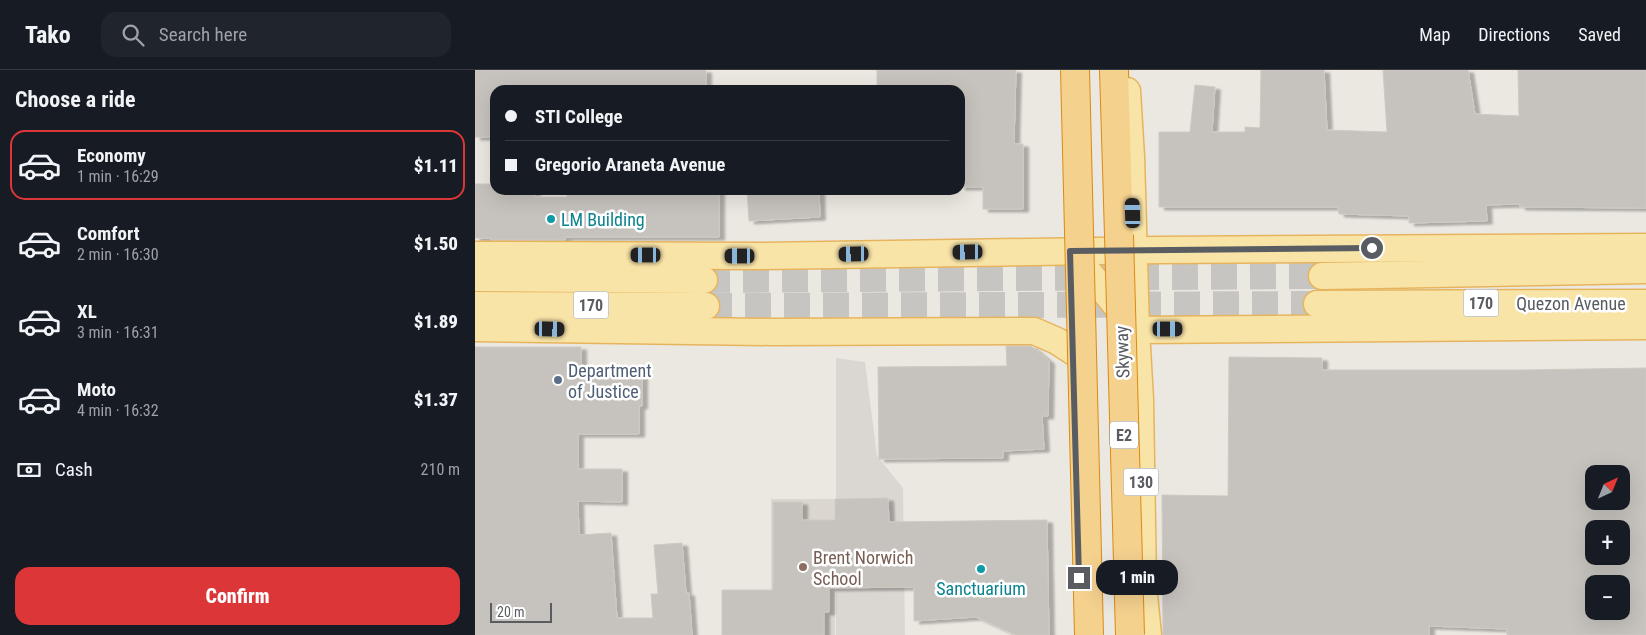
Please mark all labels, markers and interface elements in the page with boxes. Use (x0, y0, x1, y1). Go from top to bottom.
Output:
search box (101, 12, 451, 57)
text: Tako (25, 21, 71, 49)
icon: search (119, 21, 147, 49)
text: Search here (159, 23, 247, 46)
text: Map (1419, 24, 1450, 45)
text: Directions (1478, 24, 1550, 45)
text: Saved (1578, 24, 1621, 45)
text: Choose a ride (15, 87, 136, 112)
text: STI College (535, 105, 623, 128)
icon: car (17, 143, 62, 188)
text: Economy (77, 144, 146, 167)
text: Gregorio Araneta Avenue (535, 153, 725, 176)
text: $1.11 (414, 154, 458, 177)
text: 1 min · 16:29 (77, 167, 159, 186)
car (1124, 198, 1141, 228)
place label: LM Building (561, 209, 645, 230)
marker: LM Building (545, 213, 557, 225)
icon: car (17, 221, 62, 266)
text: Comfort (77, 222, 140, 245)
text: $1.50 (414, 232, 458, 255)
route start (1361, 237, 1383, 259)
car (952, 244, 983, 260)
text: 2 min · 16:30 (77, 245, 159, 264)
car (838, 246, 869, 262)
car (631, 248, 661, 263)
car (725, 249, 755, 264)
road number: 170 (1463, 290, 1499, 317)
road number: 170 (573, 292, 609, 318)
street label: Quezon Avenue (1516, 293, 1626, 314)
icon: car (17, 299, 62, 344)
text: XL (77, 300, 97, 323)
text: $1.89 (414, 310, 458, 333)
car (534, 321, 565, 337)
car (1153, 322, 1183, 337)
text: 3 min · 16:31 (77, 323, 159, 342)
street label: Skyway (1111, 325, 1133, 379)
place label: Department of Justice (568, 360, 652, 402)
marker: Department of Justice (552, 374, 564, 386)
icon: car (17, 377, 62, 422)
text: Moto (77, 378, 116, 401)
text: $1.37 (414, 388, 458, 411)
text: 4 min · 16:32 (77, 401, 159, 420)
road number: E2 (1110, 422, 1138, 448)
icon: cash (15, 456, 43, 484)
text: Cash (55, 458, 93, 481)
text: 210 m (421, 460, 460, 479)
north arrow (1585, 465, 1630, 510)
map controls (1585, 465, 1630, 620)
road number: 130 (1123, 468, 1159, 496)
button: + (1585, 520, 1630, 565)
place label: Brent Norwich School (813, 547, 913, 589)
callout: 1 min (1097, 560, 1179, 596)
marker: Brent Norwich School (797, 561, 809, 573)
marker: Sanctuarium (975, 563, 987, 575)
button: Confirm (15, 567, 460, 625)
route end (1068, 567, 1090, 589)
text: 1 min (1119, 568, 1155, 587)
button: − (1585, 575, 1630, 620)
place label: Sanctuarium (936, 578, 1026, 599)
scale bar (490, 600, 553, 623)
text: 20 m (497, 604, 525, 620)

